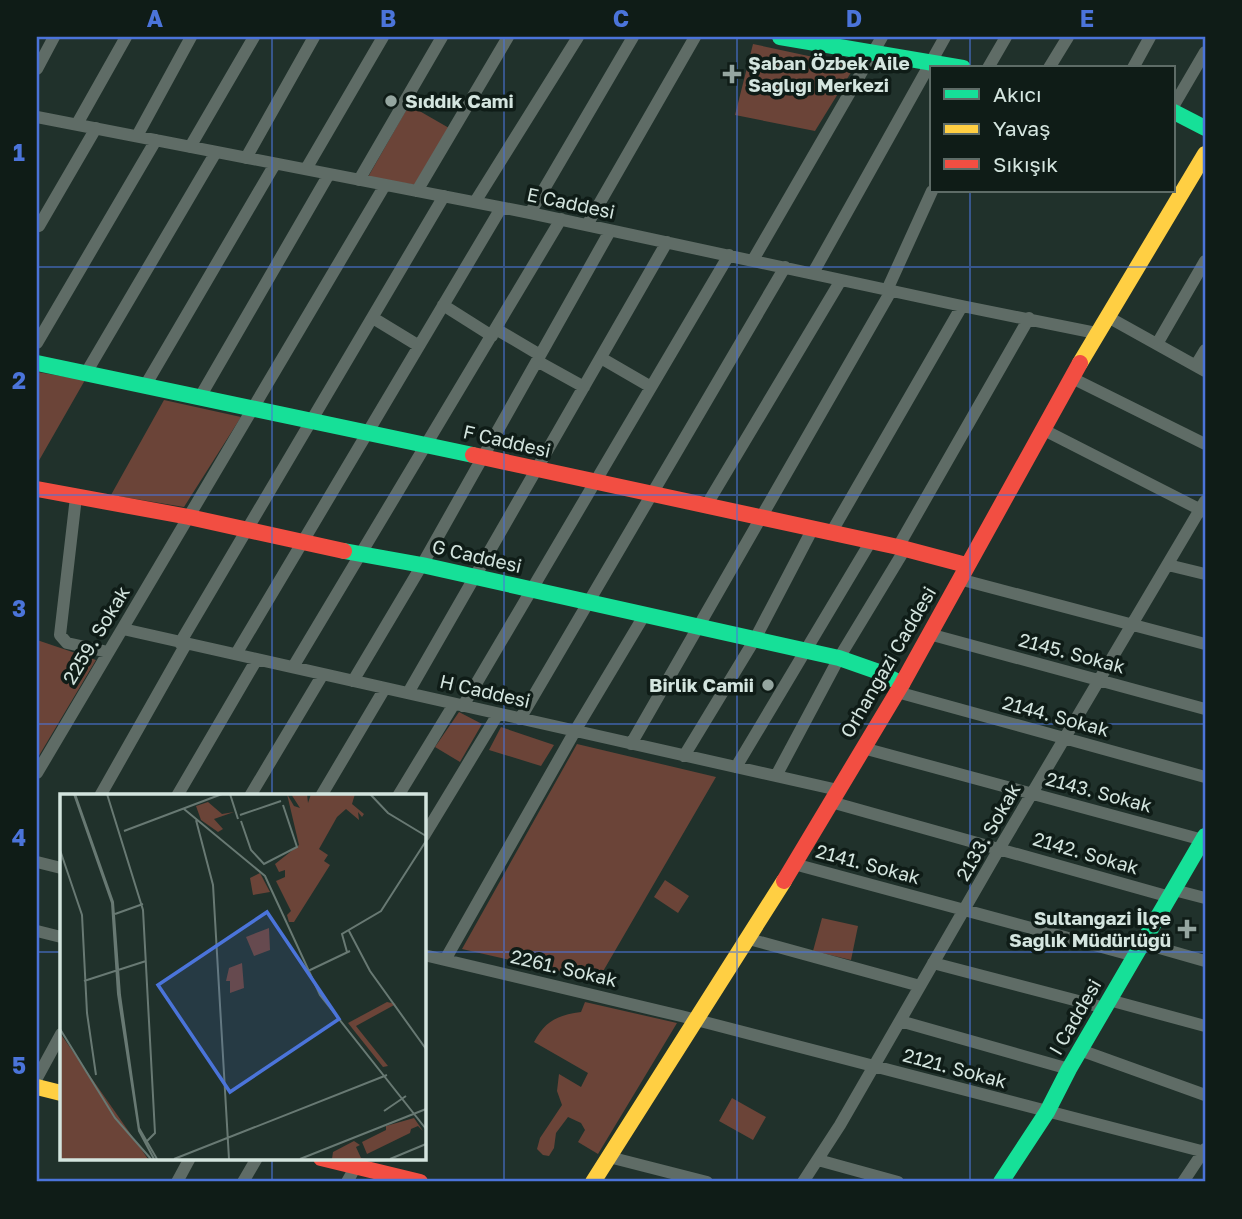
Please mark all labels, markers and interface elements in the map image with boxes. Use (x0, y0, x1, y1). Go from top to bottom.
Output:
text: A (147, 4, 164, 32)
text: B (380, 4, 396, 32)
text: C (613, 4, 629, 32)
text: D (846, 4, 862, 32)
text: E (1080, 4, 1094, 32)
place label: Şaban Özbek Aile Sağlığı Merkezi (748, 51, 910, 96)
marker: Şaban Özbek Aile Sağlığı Merkezi (722, 64, 742, 84)
legend (930, 66, 1176, 192)
text: Akıcı (993, 81, 1042, 107)
place label: Sıddık Cami (405, 89, 514, 112)
marker: Sıddık Cami (383, 93, 399, 109)
text: Yavaş (993, 115, 1050, 141)
text: 1 (13, 138, 25, 166)
text: Sıkışık (993, 151, 1058, 177)
street label: E Caddesi (525, 182, 617, 223)
text: 2 (12, 366, 26, 394)
street label: F Caddesi (461, 419, 553, 462)
street label: G Caddesi (430, 534, 524, 577)
street label: 2259. Sokak (57, 581, 134, 688)
street label: Orhangazi Caddesi (835, 582, 940, 741)
text: 3 (12, 594, 26, 622)
street label: 2145. Sokak (1017, 627, 1128, 678)
street label: H Caddesi (438, 669, 533, 712)
place label: Birlik Camii (649, 673, 754, 696)
marker: Birlik Camii (760, 677, 776, 693)
street label: 2144. Sokak (1000, 690, 1112, 741)
street label: 2143. Sokak (1044, 766, 1155, 817)
street label: 2133. Sokak (950, 779, 1025, 884)
inset map (60, 794, 425, 1160)
text: 4 (12, 823, 26, 851)
street label: 2142. Sokak (1031, 826, 1142, 879)
street label: 2141. Sokak (813, 839, 923, 889)
place label: Sultangazi İlçe Sağlık Müdürlüğü (1009, 906, 1171, 951)
marker: Sultangazi İlçe Sağlık Müdürlüğü (1177, 919, 1197, 939)
street label: 2261. Sokak (509, 944, 620, 991)
street label: I Caddesi (1044, 975, 1106, 1059)
street label: 2121. Sokak (901, 1043, 1010, 1092)
text: 5 (12, 1051, 26, 1079)

